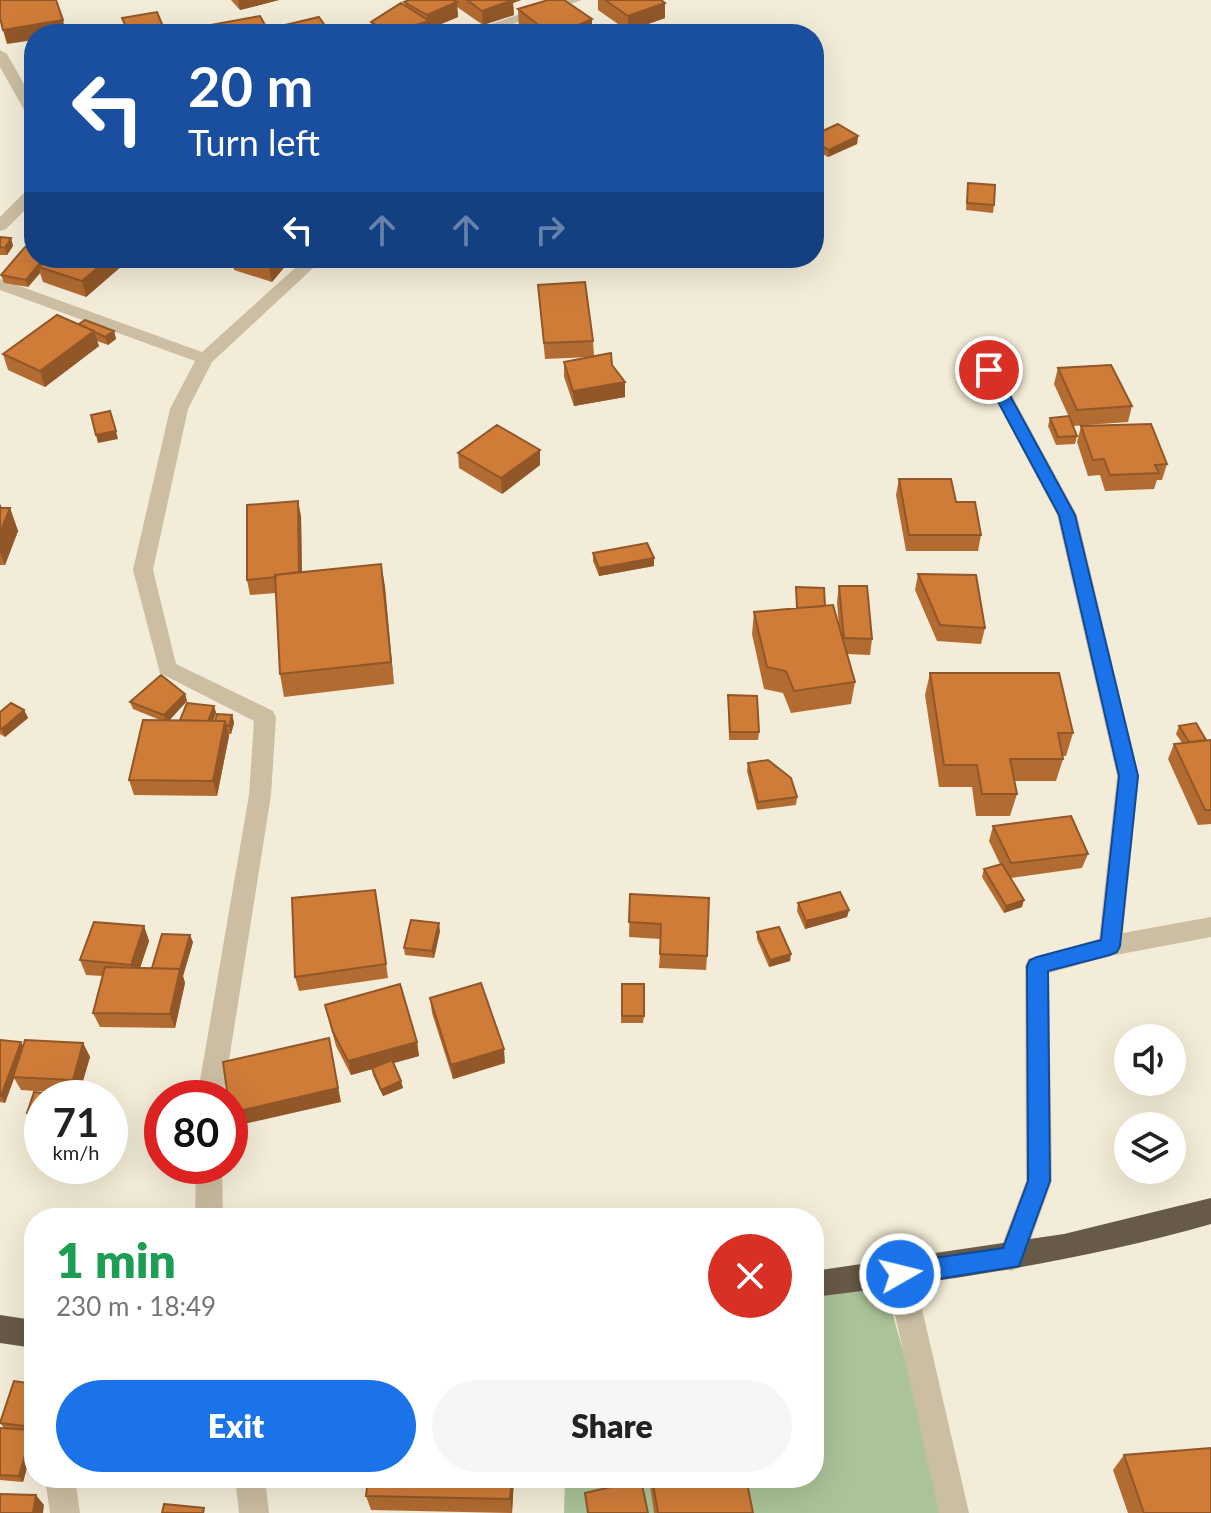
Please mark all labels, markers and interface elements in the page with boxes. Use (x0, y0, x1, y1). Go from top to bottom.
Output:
text: 20 m (188, 52, 313, 119)
icon: left (56, 56, 160, 160)
text: Turn left (188, 120, 320, 164)
icon: left (276, 208, 320, 252)
icon: ahead (360, 208, 404, 252)
icon: ahead (444, 208, 488, 252)
icon: right (528, 208, 572, 252)
pin (955, 336, 1023, 404)
icon: arrive (967, 348, 1011, 392)
map controls (1114, 1024, 1186, 1184)
button: sound (1114, 1024, 1186, 1096)
speed limit sign: 80 (144, 1080, 248, 1184)
text: 71 (53, 1098, 99, 1146)
button: layers (1114, 1112, 1186, 1184)
text: km/h (53, 1140, 99, 1164)
text: 1 min (56, 1231, 176, 1288)
position arrow (858, 1232, 942, 1316)
button: close (708, 1234, 792, 1318)
text: 230 m · 18:49 (56, 1290, 216, 1322)
button: Exit (56, 1380, 416, 1472)
button: Share (432, 1380, 792, 1472)

